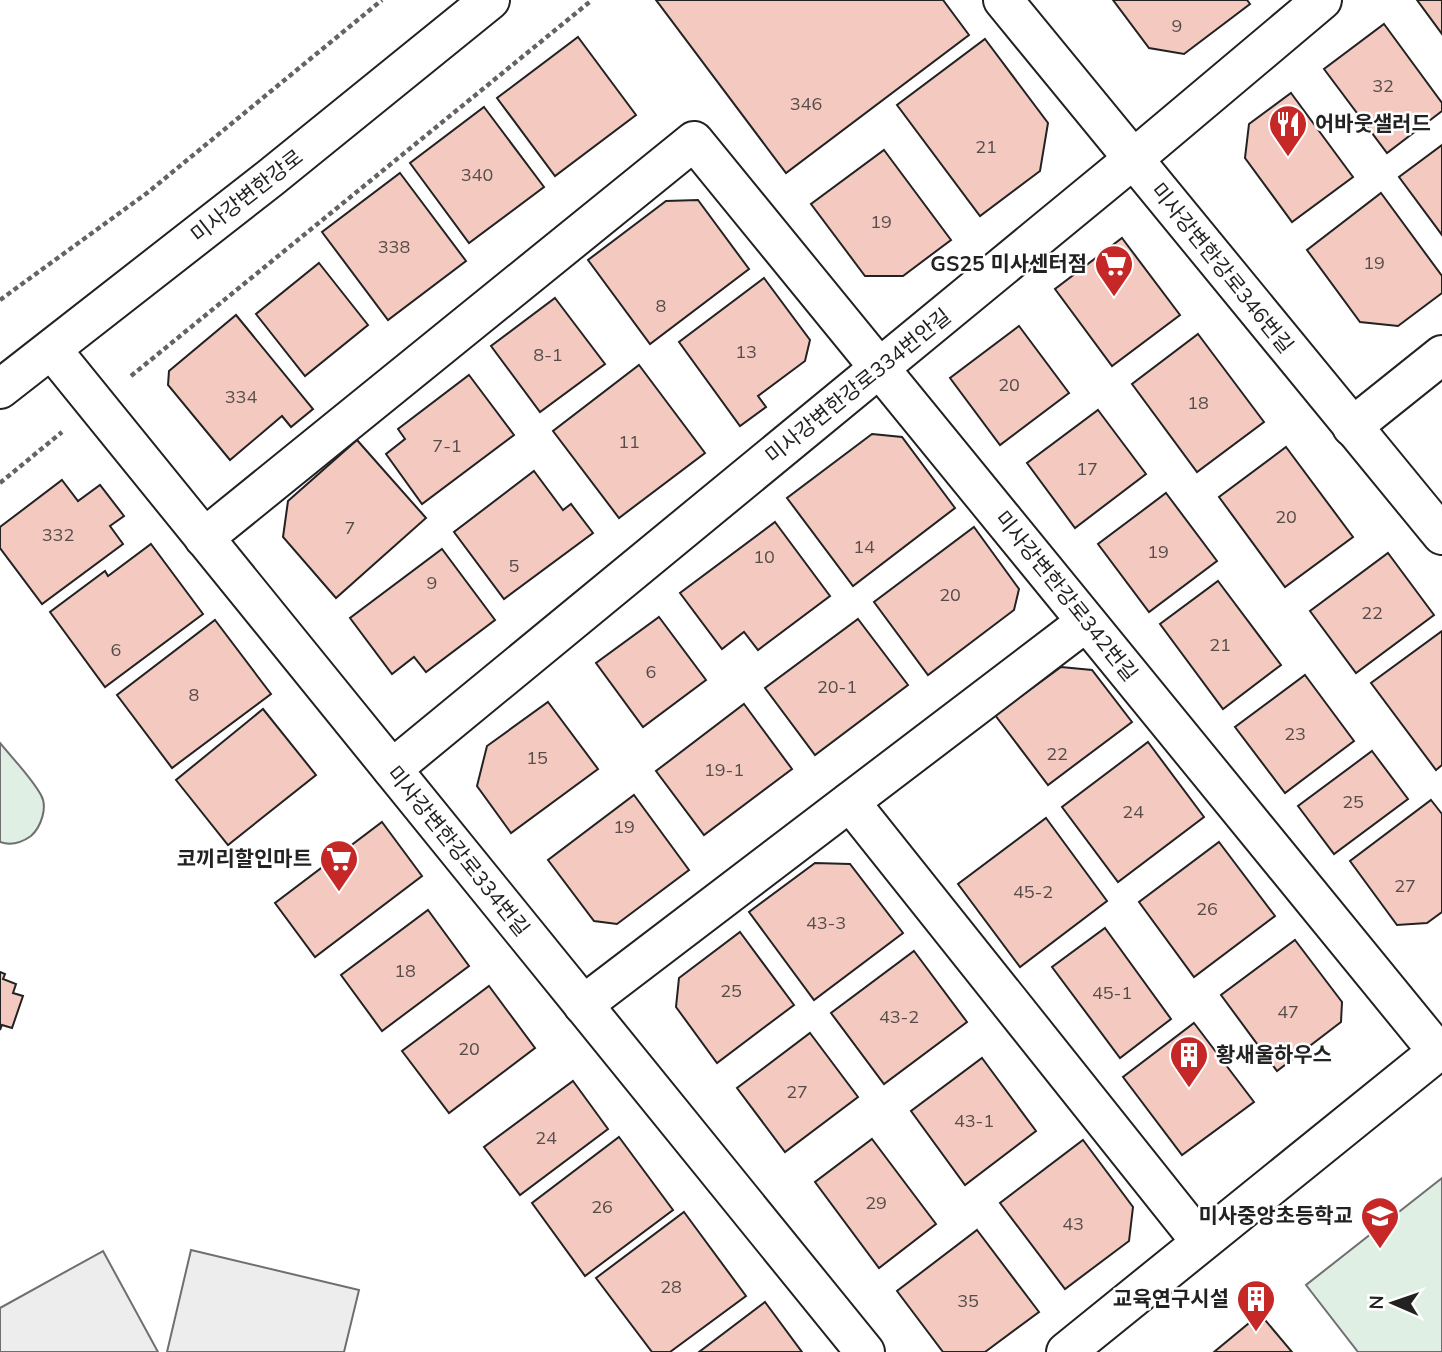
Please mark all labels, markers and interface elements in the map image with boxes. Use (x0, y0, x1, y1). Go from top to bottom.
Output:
house number: 9 (1172, 14, 1182, 37)
house number: 32 (1372, 74, 1394, 97)
house number: 346 (790, 92, 822, 115)
restaurant icon: 어바웃샐러드 (1267, 103, 1309, 158)
place label: 어바웃샐러드 (1315, 110, 1431, 136)
house number: 21 (975, 135, 997, 158)
street label: 미사강변한강로 (185, 143, 308, 247)
house number: 340 (461, 163, 493, 186)
street label: 미사강변한강로346번길 (1146, 177, 1299, 358)
house number: 19 (870, 210, 892, 233)
house number: 338 (378, 235, 410, 258)
supermarket icon: GS25 미사센터점 (1093, 243, 1135, 298)
place label: GS25 미사센터점 (930, 250, 1087, 276)
house number: 19 (1363, 251, 1385, 274)
house number: 8 (656, 294, 666, 317)
street label: 미사강변한강로334번안길 (759, 302, 955, 468)
house number: 13 (735, 340, 757, 363)
house number: 8-1 (533, 343, 563, 366)
house number: 20 (998, 373, 1020, 396)
house number: 334 (225, 385, 257, 408)
house number: 18 (1187, 391, 1209, 414)
house number: 11 (618, 430, 640, 453)
house number: 7-1 (432, 434, 462, 457)
house number: 17 (1076, 457, 1098, 480)
street label: 미사강변한강로342번길 (990, 505, 1143, 686)
house number: 20 (1275, 505, 1297, 528)
house number: 7 (345, 516, 355, 539)
house number: 332 (42, 523, 74, 546)
house number: 14 (853, 535, 875, 558)
house number: 19 (1147, 540, 1169, 563)
house number: 10 (753, 545, 775, 568)
house number: 5 (509, 554, 520, 577)
house number: 9 (427, 571, 437, 594)
house number: 20 (939, 583, 961, 606)
house number: 22 (1361, 601, 1383, 624)
house number: 21 (1209, 633, 1231, 656)
house number: 6 (111, 638, 121, 661)
house number: 6 (646, 660, 656, 683)
house number: 20-1 (817, 675, 857, 698)
house number: 8 (189, 683, 199, 706)
house number: 23 (1284, 722, 1306, 745)
house number: 22 (1046, 742, 1068, 765)
house number: 15 (526, 746, 548, 769)
house number: 19-1 (704, 758, 744, 781)
street label: 미사강변한강로334번길 (382, 760, 535, 941)
house number: 25 (1342, 790, 1364, 813)
house number: 24 (1122, 800, 1144, 823)
house number: 19 (613, 815, 635, 838)
supermarket icon: 코끼리할인마트 (318, 838, 360, 893)
place label: 코끼리할인마트 (177, 845, 312, 871)
house number: 27 (1394, 874, 1416, 897)
house number: 45-2 (1013, 880, 1053, 903)
house number: 26 (1196, 897, 1218, 920)
house number: 43-3 (806, 911, 846, 934)
house number: 18 (394, 959, 416, 982)
house number: 25 (720, 979, 742, 1002)
house number: 45-1 (1092, 981, 1132, 1004)
house number: 47 (1277, 1000, 1299, 1023)
house number: 43-2 (879, 1005, 919, 1028)
building icon: 황새울하우스 (1168, 1034, 1210, 1089)
house number: 20 (458, 1037, 480, 1060)
place label: 황새울하우스 (1216, 1041, 1332, 1067)
house number: 27 (786, 1080, 808, 1103)
house number: 43-1 (954, 1109, 994, 1132)
house number: 24 (535, 1126, 557, 1149)
house number: 29 (865, 1191, 887, 1214)
house number: 26 (591, 1195, 613, 1218)
school or university icon: 미사중앙초등학교 (1359, 1195, 1401, 1250)
place label: 미사중앙초등학교 (1198, 1202, 1353, 1228)
house number: 43 (1062, 1212, 1084, 1235)
north arrow (1358, 1268, 1428, 1338)
house number: 28 (660, 1275, 682, 1298)
building icon: 교육연구시설 (1235, 1278, 1277, 1333)
place label: 교육연구시설 (1113, 1285, 1229, 1311)
house number: 35 (957, 1289, 979, 1312)
text: N (1364, 1295, 1388, 1310)

